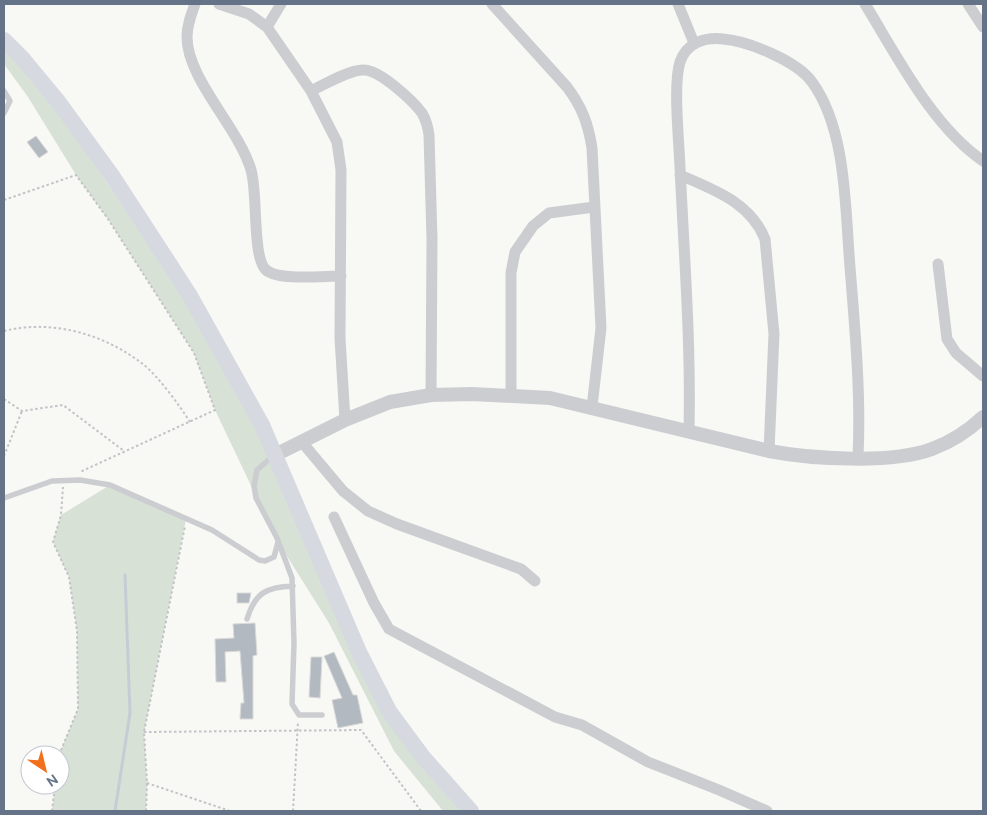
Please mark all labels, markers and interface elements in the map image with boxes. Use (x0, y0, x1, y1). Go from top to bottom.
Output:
north arrow (20, 745, 70, 795)
text: N (44, 771, 61, 790)

